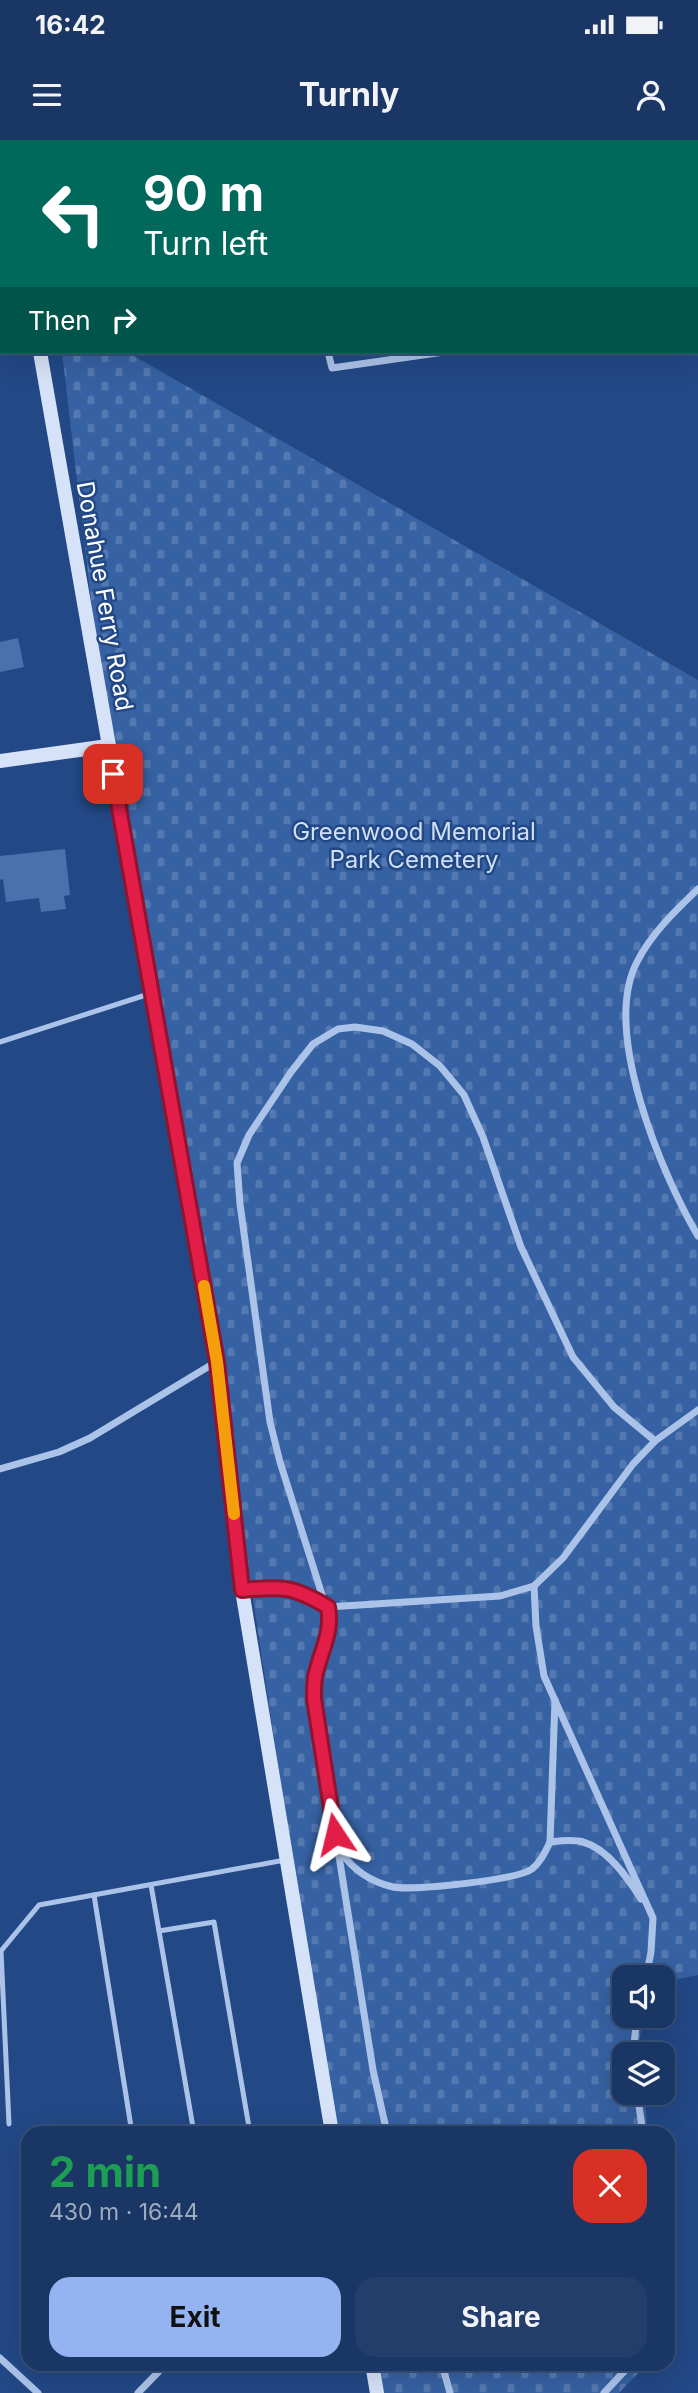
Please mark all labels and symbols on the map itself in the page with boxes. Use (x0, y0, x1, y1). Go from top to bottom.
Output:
street label: Donahue Ferry Road (71, 479, 139, 713)
pin (83, 744, 143, 804)
park label: Greenwood Memorial Park Cemetery (292, 817, 536, 874)
position arrow (298, 1797, 372, 1871)

